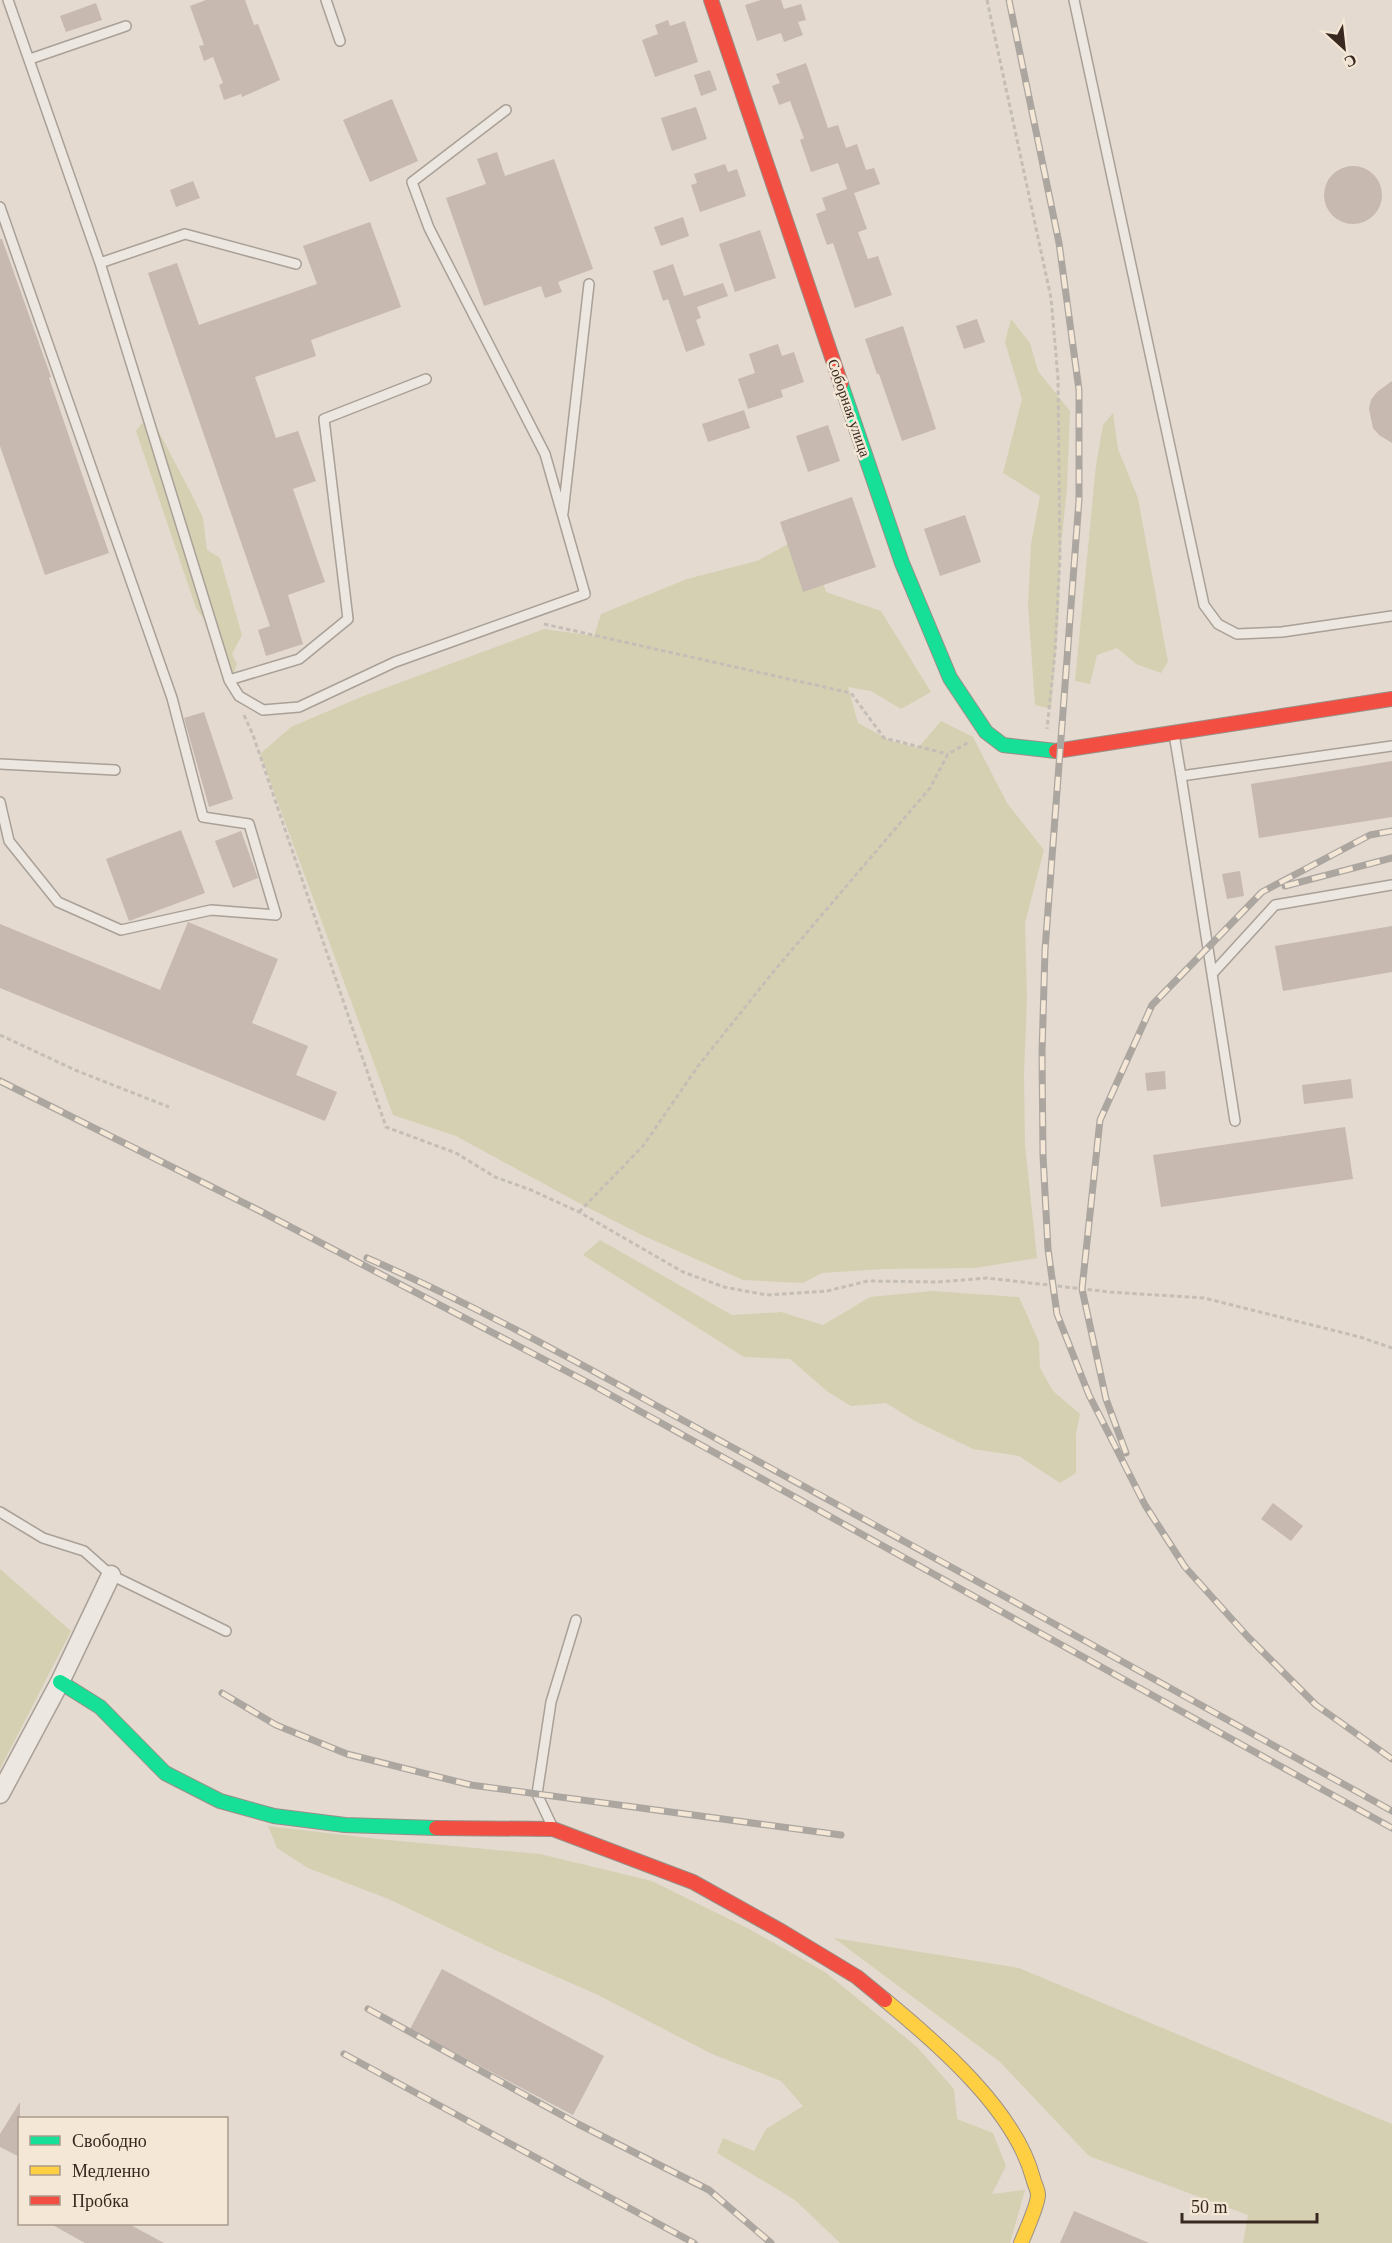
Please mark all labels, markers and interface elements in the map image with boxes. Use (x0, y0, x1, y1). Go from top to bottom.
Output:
north arrow (1314, 18, 1374, 78)
text: С (1342, 51, 1360, 71)
street label: Соборная улица (825, 357, 873, 459)
legend (18, 2117, 228, 2225)
text: Свободно (72, 2131, 147, 2151)
text: Медленно (72, 2161, 150, 2181)
scale bar (1182, 2186, 1317, 2224)
text: Пробка (72, 2191, 129, 2211)
text: 50 m (1191, 2197, 1228, 2217)

